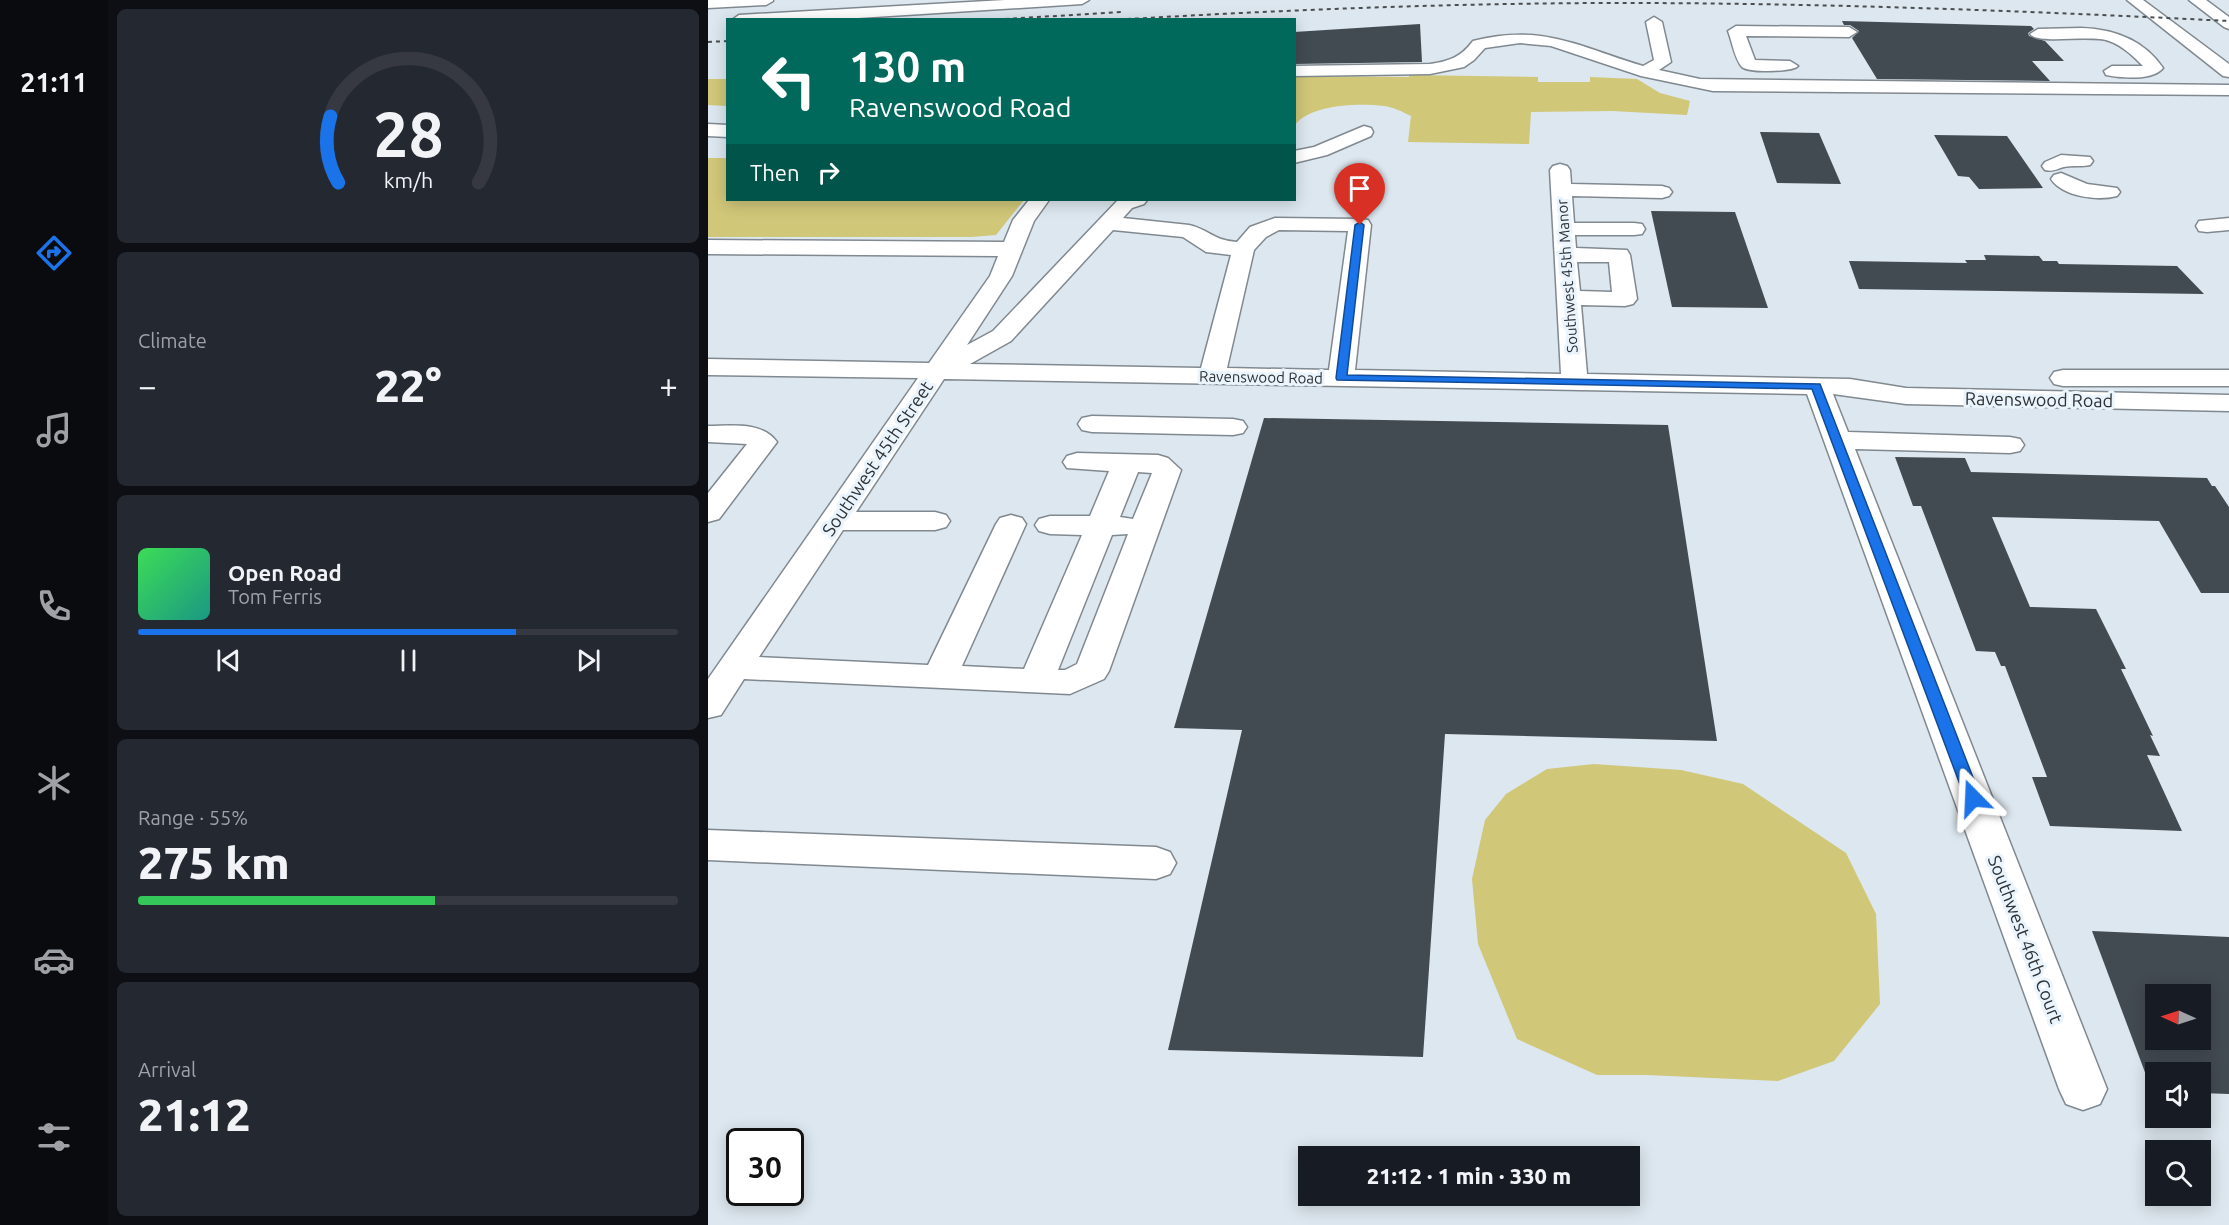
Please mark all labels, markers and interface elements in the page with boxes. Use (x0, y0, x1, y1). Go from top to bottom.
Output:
icon: left (750, 42, 828, 120)
text: 130 m (849, 43, 966, 90)
text: 21:11 (20, 67, 88, 97)
text: Ravenswood Road (849, 92, 1072, 122)
text: 28 (373, 99, 443, 169)
icon: right (812, 156, 845, 189)
text: Then (750, 160, 800, 185)
pin (1334, 163, 1385, 225)
text: km/h (383, 168, 433, 192)
icon: arrive (1343, 172, 1376, 205)
street label: Southwest 45th Manor (1553, 198, 1581, 353)
icon: directions (33, 232, 75, 274)
text: Climate (138, 329, 207, 352)
text: 22° (374, 360, 442, 411)
text: − (138, 367, 157, 404)
text: + (659, 367, 678, 404)
street label: Ravenswood Road (1199, 367, 1323, 387)
street label: Southwest 45th Street (818, 377, 936, 539)
street label: Ravenswood Road (1965, 388, 2113, 410)
icon: music (33, 409, 75, 451)
text: Open Road (228, 560, 342, 585)
icon: phone (33, 585, 75, 627)
text: Tom Ferris (228, 585, 322, 608)
icon: previous (212, 644, 245, 677)
icon: pause (392, 644, 425, 677)
icon: next (572, 644, 605, 677)
icon: climate (33, 762, 75, 804)
position arrow (1941, 766, 2005, 830)
text: Range · 55% (138, 806, 248, 829)
text: 275 km (138, 837, 290, 888)
street label: Southwest 46th Court (1985, 852, 2067, 1026)
icon: car (33, 939, 75, 981)
north arrow (2145, 984, 2211, 1050)
map controls (2145, 984, 2211, 1206)
text: Arrival (138, 1058, 196, 1081)
button: sound (2145, 1062, 2211, 1128)
text: 21:12 (138, 1089, 251, 1140)
icon: filters (33, 1116, 75, 1158)
speed limit sign: 30 (726, 1128, 804, 1206)
button: search (2145, 1140, 2211, 1206)
text: 21:12 · 1 min · 330 m (1367, 1163, 1571, 1188)

